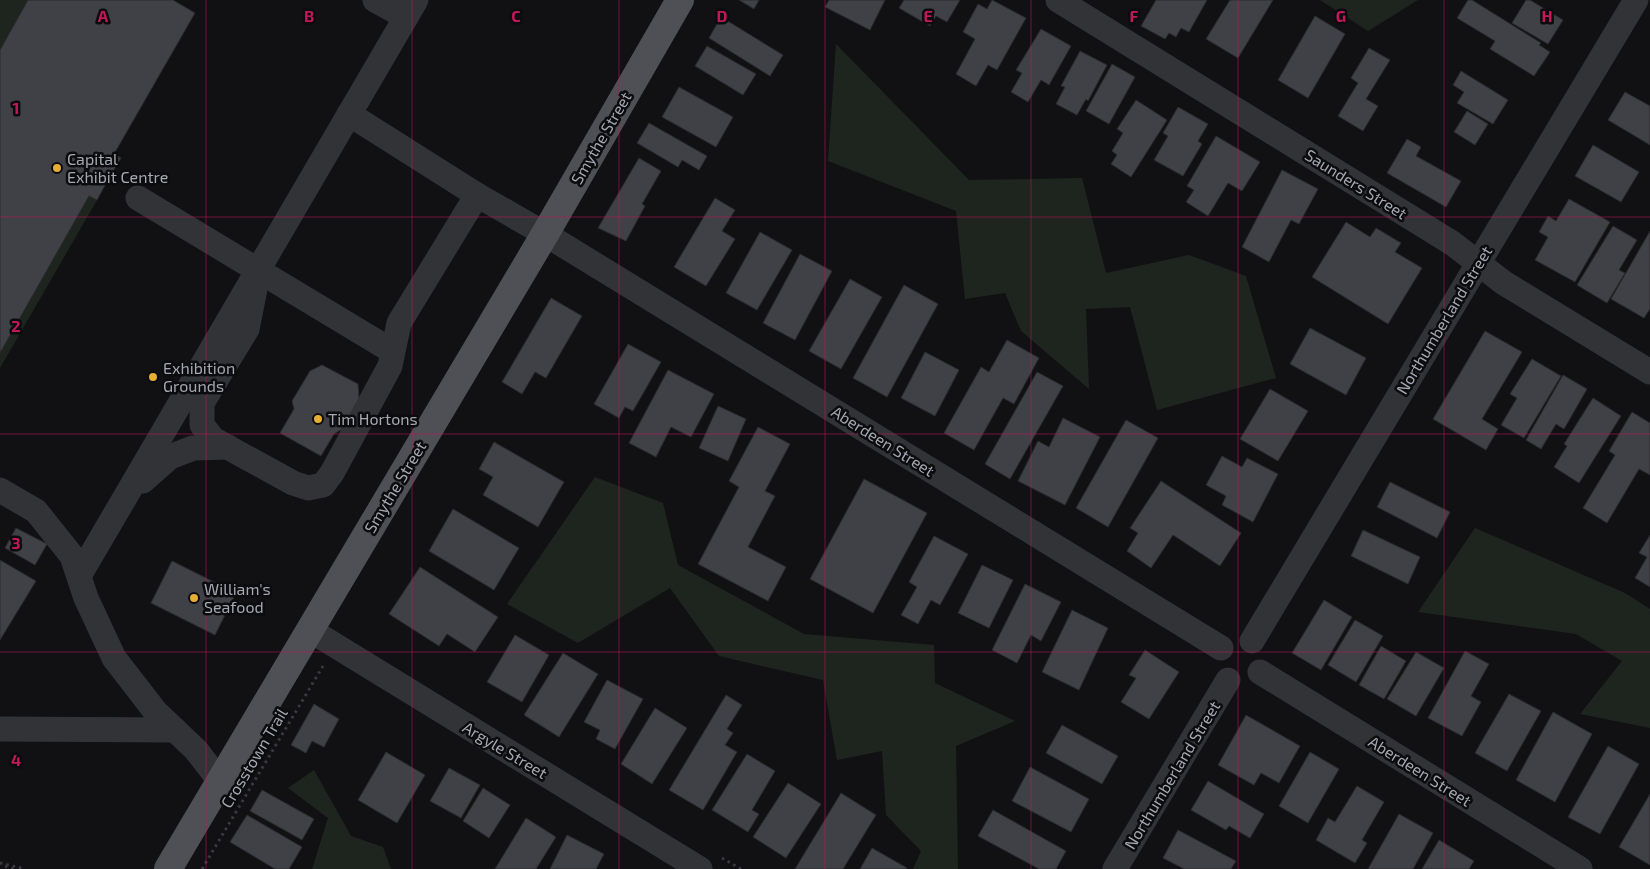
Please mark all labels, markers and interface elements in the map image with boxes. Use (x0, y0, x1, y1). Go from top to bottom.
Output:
text: A (98, 6, 109, 25)
text: B (304, 6, 314, 25)
text: C (511, 6, 521, 25)
text: D (717, 6, 728, 25)
text: E (923, 6, 933, 25)
text: F (1130, 6, 1139, 25)
text: G (1336, 6, 1346, 25)
text: H (1541, 6, 1553, 25)
street label: Smythe Street (566, 88, 635, 187)
text: 1 (13, 98, 19, 117)
street label: Saunders Street (1302, 145, 1411, 223)
place label: Capital Exhibit Centre (67, 149, 168, 186)
marker: Capital Exhibit Centre (51, 162, 63, 174)
street label: Northumberland Street (1392, 242, 1495, 397)
text: 2 (11, 316, 21, 335)
place label: Exhibition Grounds (163, 358, 235, 395)
marker: Exhibition Grounds (147, 371, 159, 383)
street label: Aberdeen Street (828, 401, 938, 480)
place label: Tim Hortons (328, 409, 418, 428)
marker: Tim Hortons (312, 413, 324, 425)
street label: Smythe Street (360, 437, 429, 536)
text: 3 (11, 533, 21, 552)
place label: William's Seafood (204, 579, 271, 616)
marker: William's Seafood (188, 592, 200, 604)
street label: Northumberland Street (1120, 697, 1223, 852)
street label: Crosstown Trail (216, 704, 291, 811)
street label: Argyle Street (460, 717, 551, 782)
street label: Aberdeen Street (1365, 731, 1475, 810)
text: 4 (11, 750, 21, 769)

